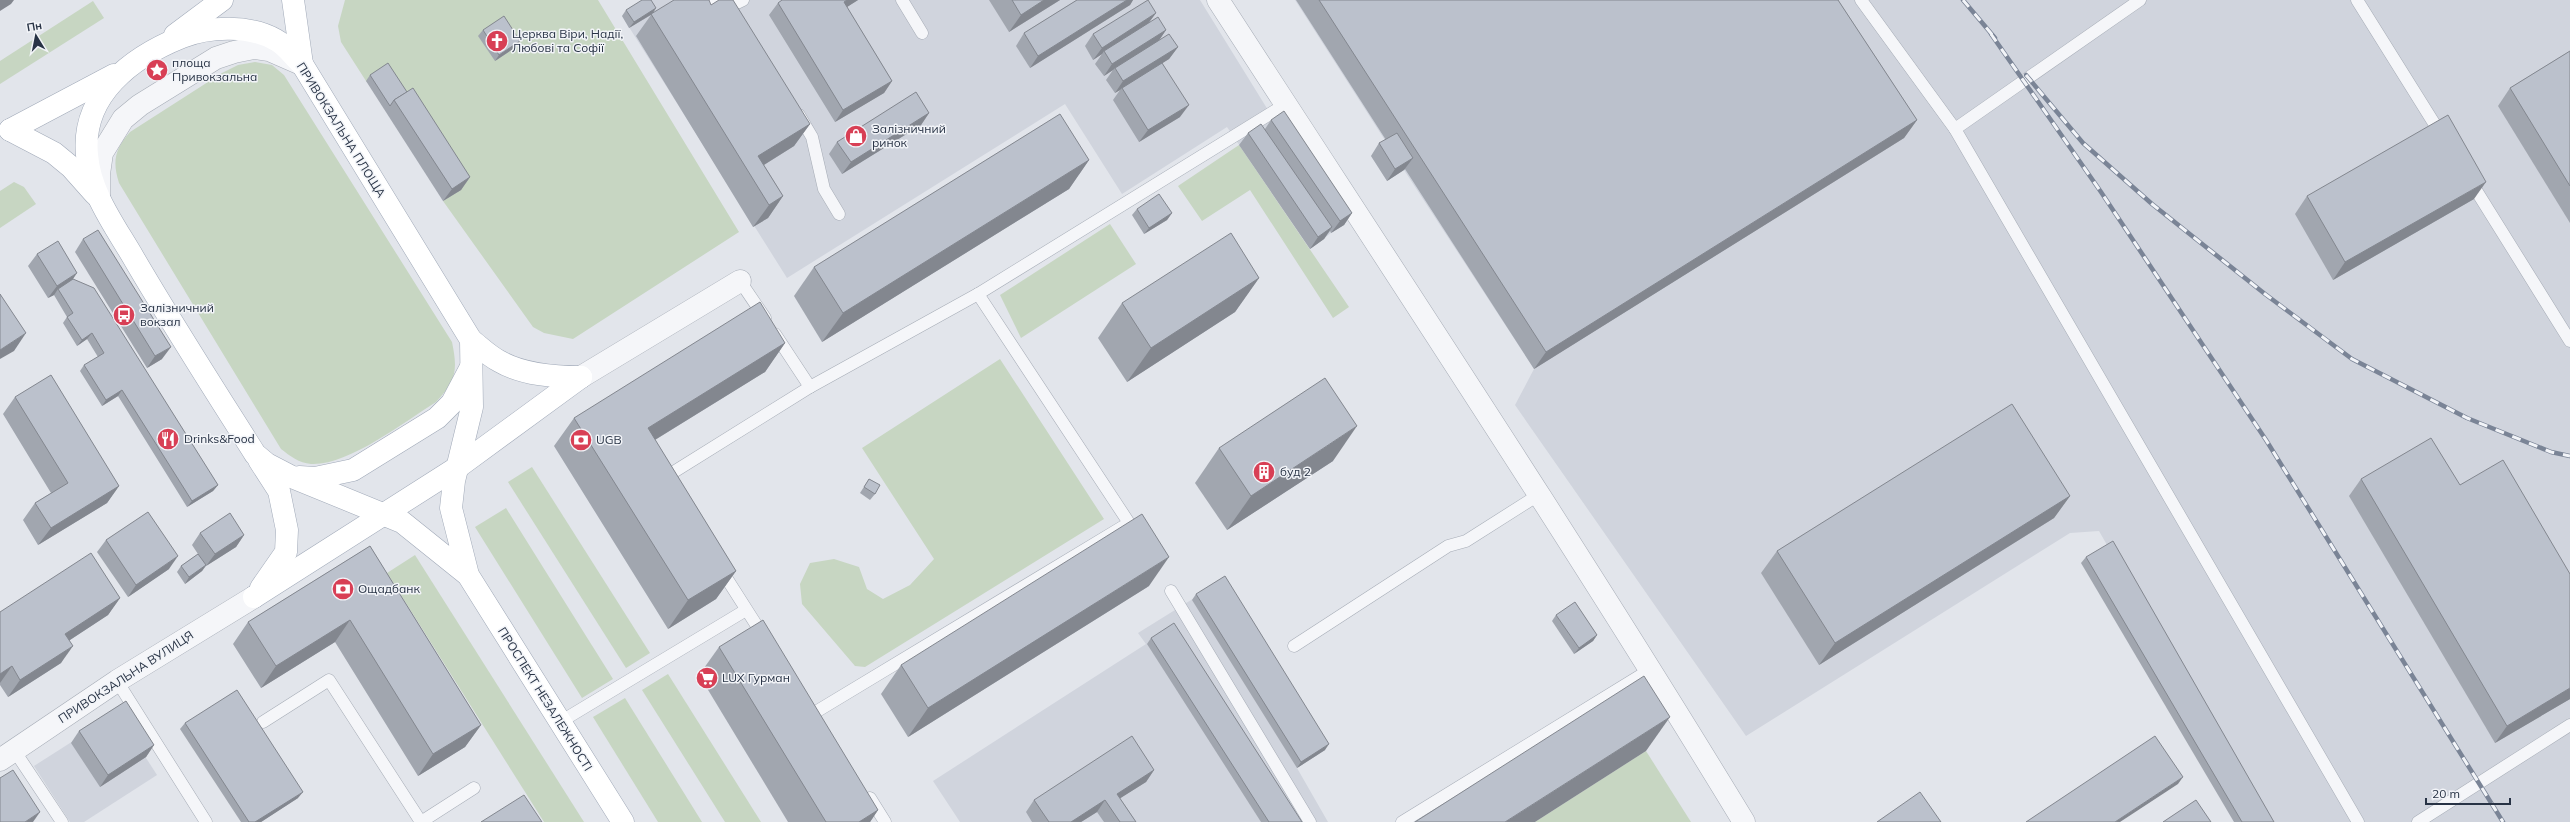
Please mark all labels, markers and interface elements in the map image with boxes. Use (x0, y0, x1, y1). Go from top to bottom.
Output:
north arrow (16, 16, 56, 56)
text: Пн (26, 18, 43, 34)
place label: Церква Віри, Надії, Любові та Софії (512, 26, 623, 55)
church icon: Церква Віри, Надії, Любові та Софії (484, 28, 510, 54)
place label: площа Привокзальна (172, 55, 257, 84)
place icon: площа Привокзальна (144, 57, 170, 83)
street label: ПРИВОКЗАЛЬНА ПЛОЩА (294, 59, 389, 200)
place label: Залізничний ринок (872, 121, 946, 150)
shop icon: Залізничний ринок (843, 123, 869, 149)
place label: Залізничний вокзал (140, 300, 214, 329)
bus stop icon: Залізничний вокзал (111, 302, 137, 328)
restaurant icon: Drinks&Food (155, 426, 181, 452)
bank icon: UGB (568, 427, 594, 453)
place label: Drinks&Food (184, 431, 255, 446)
place label: UGB (596, 432, 622, 447)
building icon: буд 2 (1251, 459, 1277, 485)
place label: буд 2 (1280, 464, 1311, 479)
bank icon: Ощадбанк (330, 576, 356, 602)
place label: Ощадбанк (358, 581, 420, 596)
street label: ПРОСПЕКТ НЕЗАЛЕЖНОСТІ (495, 624, 596, 773)
street label: ПРИВОКЗАЛЬНА ВУЛИЦЯ (55, 627, 196, 726)
supermarket icon: LUX Гурман (694, 665, 720, 691)
place label: LUX Гурман (722, 670, 790, 685)
scale bar (2426, 780, 2510, 806)
text: 20 m (2432, 786, 2460, 801)

